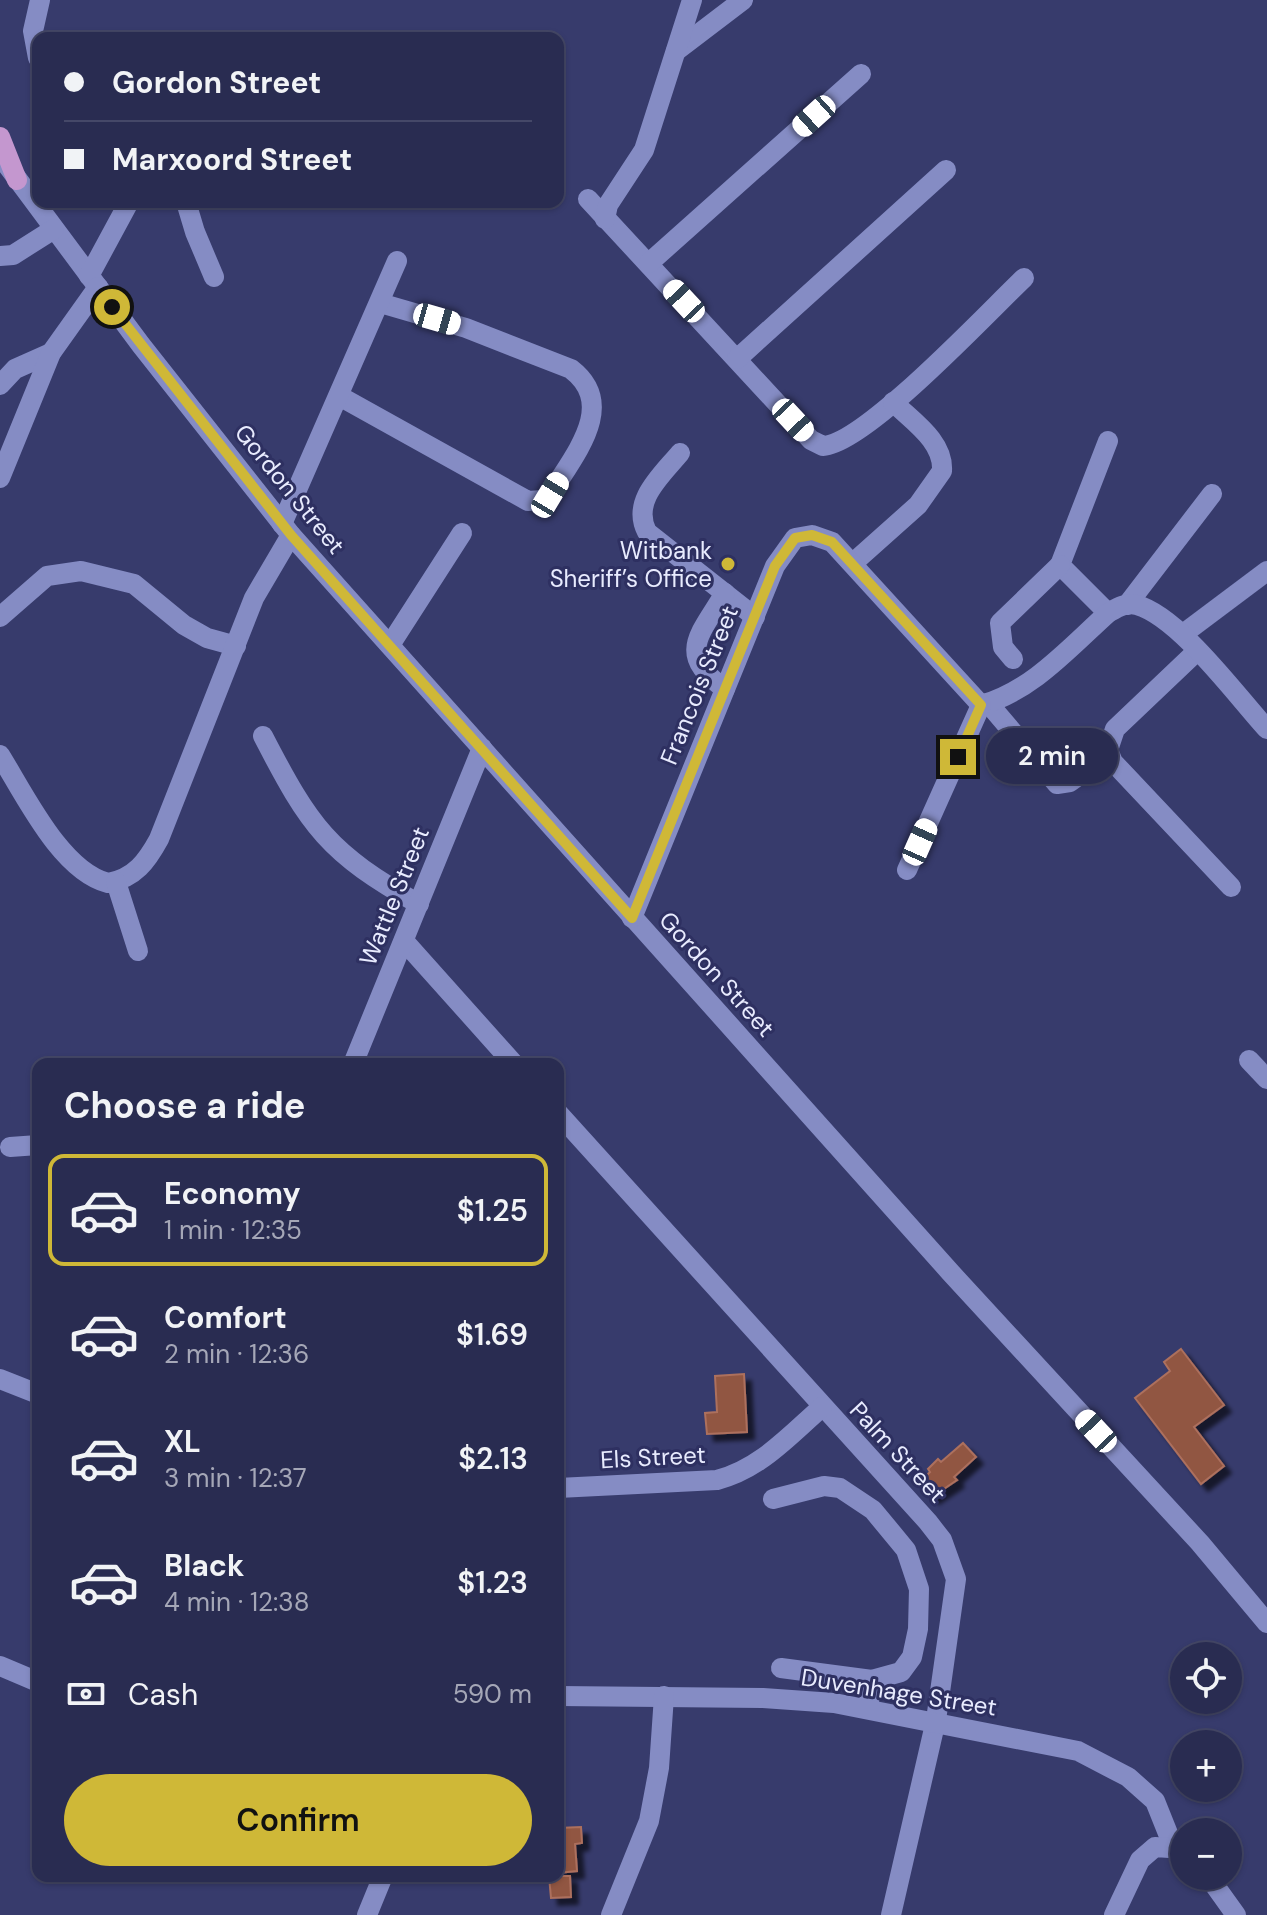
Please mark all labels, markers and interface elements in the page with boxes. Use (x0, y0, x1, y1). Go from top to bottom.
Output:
text: Gordon Street (112, 63, 321, 102)
car (788, 91, 840, 141)
text: Marxoord Street (112, 140, 352, 179)
car (659, 275, 709, 327)
route start (94, 289, 130, 325)
car (411, 301, 463, 337)
car (768, 394, 818, 446)
street label: Gordon Street (228, 418, 352, 560)
car (527, 468, 573, 522)
place label: Witbank Sheriff’s Office (550, 535, 712, 594)
marker: Witbank Sheriff’s Office (719, 555, 737, 573)
street label: Francois Street (653, 601, 745, 769)
callout: 2 min (986, 729, 1118, 785)
route end (940, 739, 976, 775)
text: 2 min (1018, 739, 1086, 773)
car (899, 815, 941, 869)
street label: Wattle Street (352, 822, 436, 970)
street label: Gordon Street (653, 905, 781, 1043)
text: Choose a ride (64, 1082, 305, 1129)
icon: car (68, 1174, 140, 1246)
text: Economy (164, 1174, 301, 1213)
text: $1.25 (457, 1191, 528, 1230)
text: 1 min · 12:35 (164, 1213, 302, 1247)
icon: car (68, 1298, 140, 1370)
text: Comfort (164, 1298, 287, 1337)
text: $1.69 (456, 1315, 528, 1354)
text: 2 min · 12:36 (164, 1337, 309, 1371)
street label: Palm Street (843, 1395, 953, 1509)
car (1071, 1405, 1121, 1457)
icon: car (68, 1422, 140, 1494)
text: XL (164, 1422, 201, 1461)
text: $2.13 (458, 1439, 528, 1478)
street label: Els Street (600, 1439, 706, 1475)
text: 3 min · 12:37 (164, 1461, 307, 1495)
icon: car (68, 1546, 140, 1618)
text: Black (164, 1546, 244, 1585)
text: $1.23 (457, 1563, 528, 1602)
text: 4 min · 12:38 (164, 1585, 310, 1619)
map controls (1170, 1642, 1242, 1890)
button: locate (1170, 1642, 1242, 1714)
street label: Duvenhage Street (799, 1661, 999, 1723)
icon: cash (64, 1672, 108, 1716)
text: Cash (128, 1675, 198, 1714)
text: 590 m (453, 1677, 532, 1711)
button: + (1170, 1730, 1242, 1802)
button: Confirm (64, 1774, 532, 1866)
button: − (1170, 1818, 1242, 1890)

